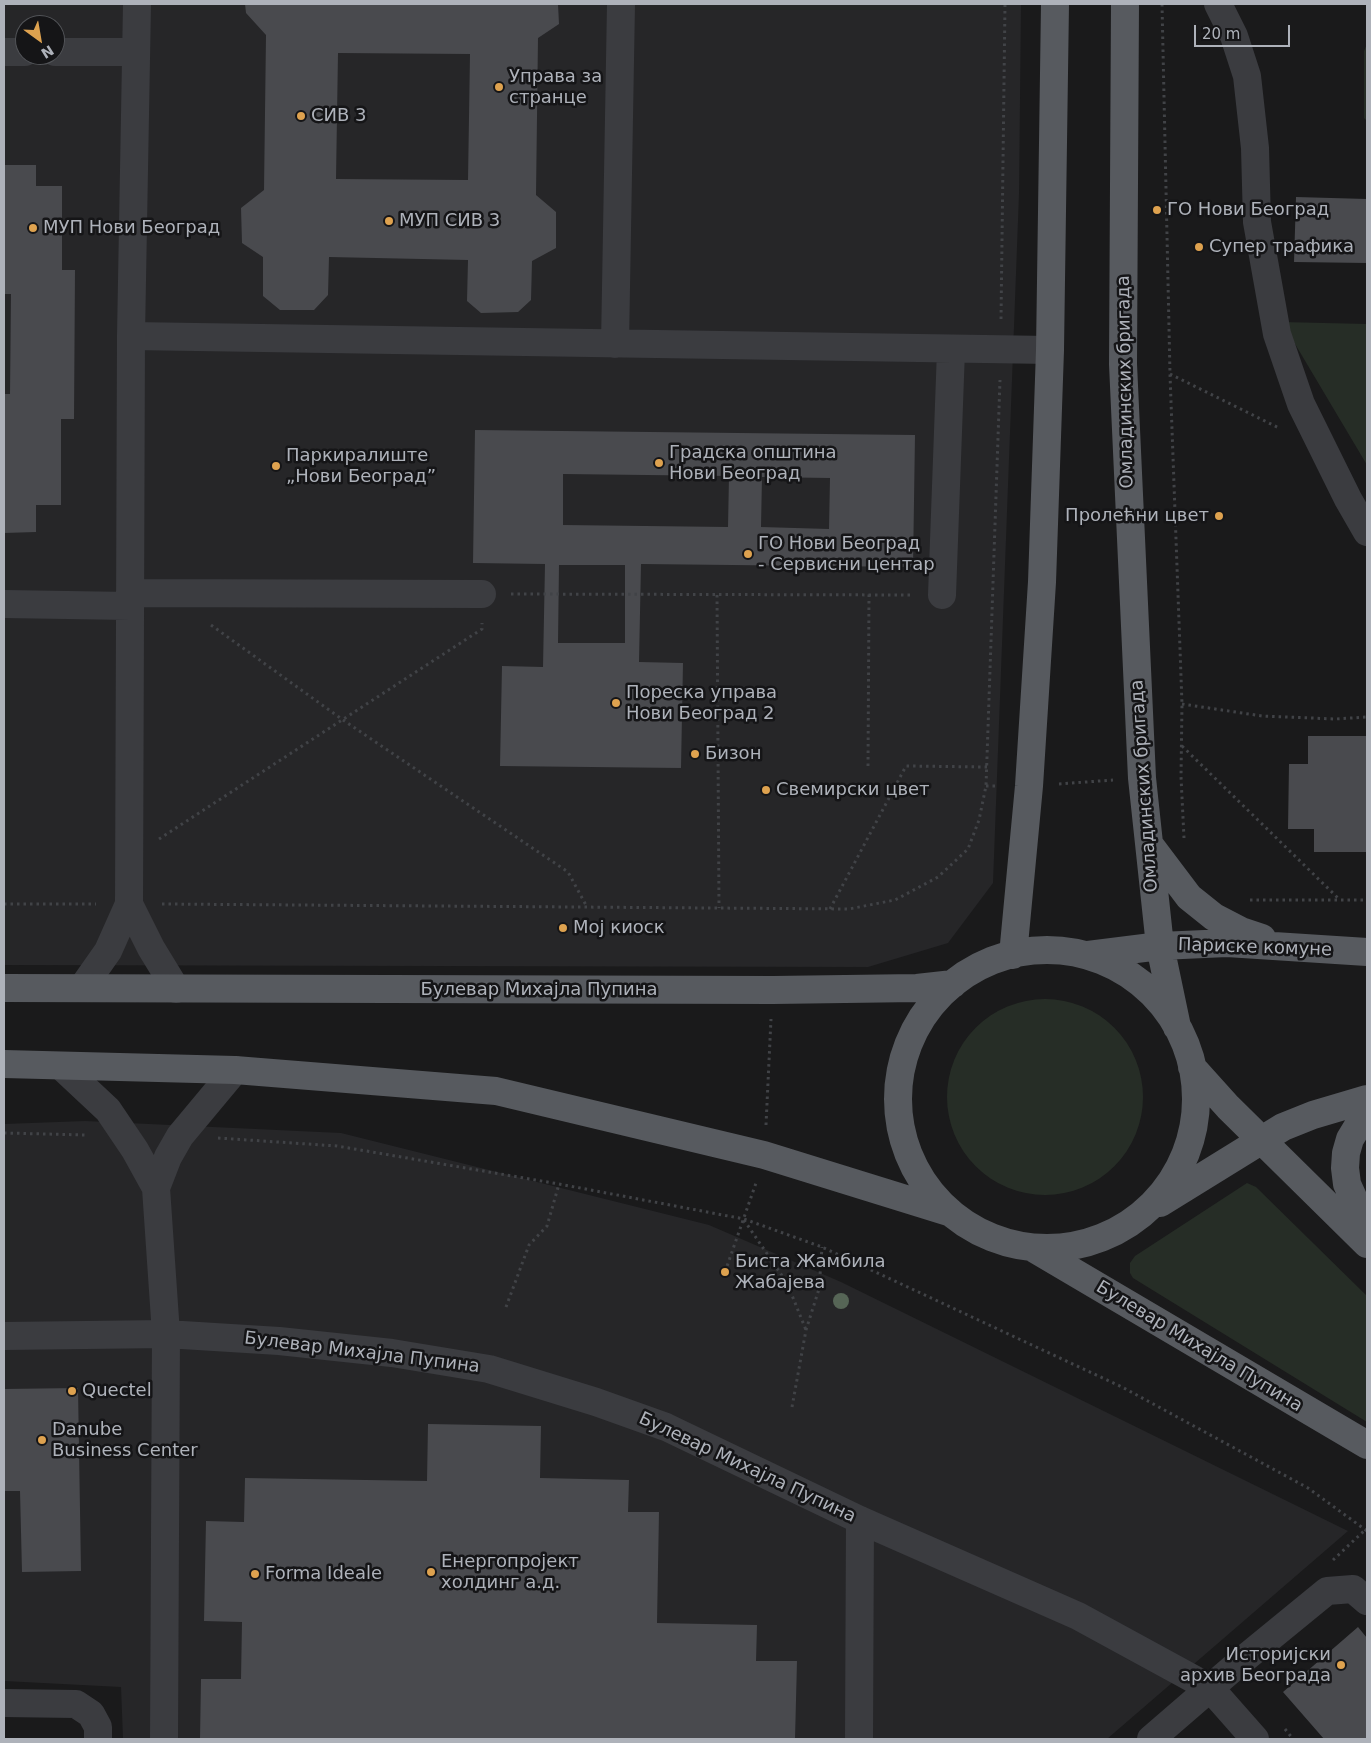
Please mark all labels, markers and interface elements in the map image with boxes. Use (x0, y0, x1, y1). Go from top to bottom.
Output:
north arrow (15, 15, 65, 65)
scale bar (1196, 15, 1292, 47)
text: 20 m (1202, 25, 1240, 43)
text: N (38, 42, 57, 62)
place label: Управа за странце (509, 66, 602, 108)
marker: Управа за странце (493, 81, 505, 93)
place label: СИВ 3 (311, 105, 367, 127)
marker: СИВ 3 (295, 110, 307, 122)
place label: ГО Нови Београд (1167, 199, 1329, 221)
marker: ГО Нови Београд (1151, 204, 1163, 216)
place label: МУП СИВ 3 (399, 210, 500, 232)
marker: МУП СИВ 3 (383, 215, 395, 227)
place label: МУП Нови Београд (43, 217, 220, 239)
marker: МУП Нови Београд (27, 222, 39, 234)
place label: Супер трафика (1209, 236, 1354, 258)
marker: Супер трафика (1193, 241, 1205, 253)
street label: Омладинских бригада (1113, 275, 1139, 489)
place label: Градска општина Нови Београд (669, 442, 837, 484)
place label: Паркиралиште „Нови Београд” (286, 445, 436, 488)
marker: Градска општина Нови Београд (653, 457, 665, 469)
marker: Паркиралиште „Нови Београд” (270, 460, 282, 472)
place label: Пролећни цвет (1065, 505, 1209, 527)
marker: Пролећни цвет (1213, 510, 1225, 522)
place label: ГО Нови Београд - Сервисни центар (758, 533, 935, 576)
marker: ГО Нови Београд - Сервисни центар (742, 548, 754, 560)
street label: Омладинских бригада (1127, 679, 1163, 893)
place label: Пореска управа Нови Београд 2 (626, 682, 777, 724)
marker: Пореска управа Нови Београд 2 (610, 697, 622, 709)
place label: Бизон (705, 743, 761, 765)
marker: Бизон (689, 748, 701, 760)
place label: Свемирски цвет (776, 779, 930, 801)
marker: Свемирски цвет (760, 784, 772, 796)
place label: Мој киоск (573, 917, 665, 939)
marker: Мој киоск (557, 922, 569, 934)
street label: Париске комуне (1178, 935, 1332, 961)
street label: Булевар Михајла Пупина (421, 979, 657, 1001)
place label: Биста Жамбила Жабајева (735, 1251, 886, 1294)
marker: Биста Жамбила Жабајева (719, 1266, 731, 1278)
street label: Булевар Михајла Пупина (1092, 1277, 1306, 1417)
street label: Булевар Михајла Пупина (243, 1328, 481, 1378)
place label: Quectel (82, 1380, 152, 1402)
marker: Quectel (66, 1385, 78, 1397)
street label: Булевар Михајла Пупина (635, 1408, 859, 1528)
place label: Danube Business Center (52, 1419, 198, 1462)
marker: Danube Business Center (36, 1434, 48, 1446)
place label: Енергопројект холдинг а.д. (441, 1551, 579, 1594)
place label: Forma Ideale (265, 1563, 382, 1585)
marker: Енергопројект холдинг а.д. (425, 1566, 437, 1578)
marker: Forma Ideale (249, 1568, 261, 1580)
place label: Историјски архив Београда (1180, 1644, 1331, 1686)
marker: Историјски архив Београда (1335, 1659, 1347, 1671)

